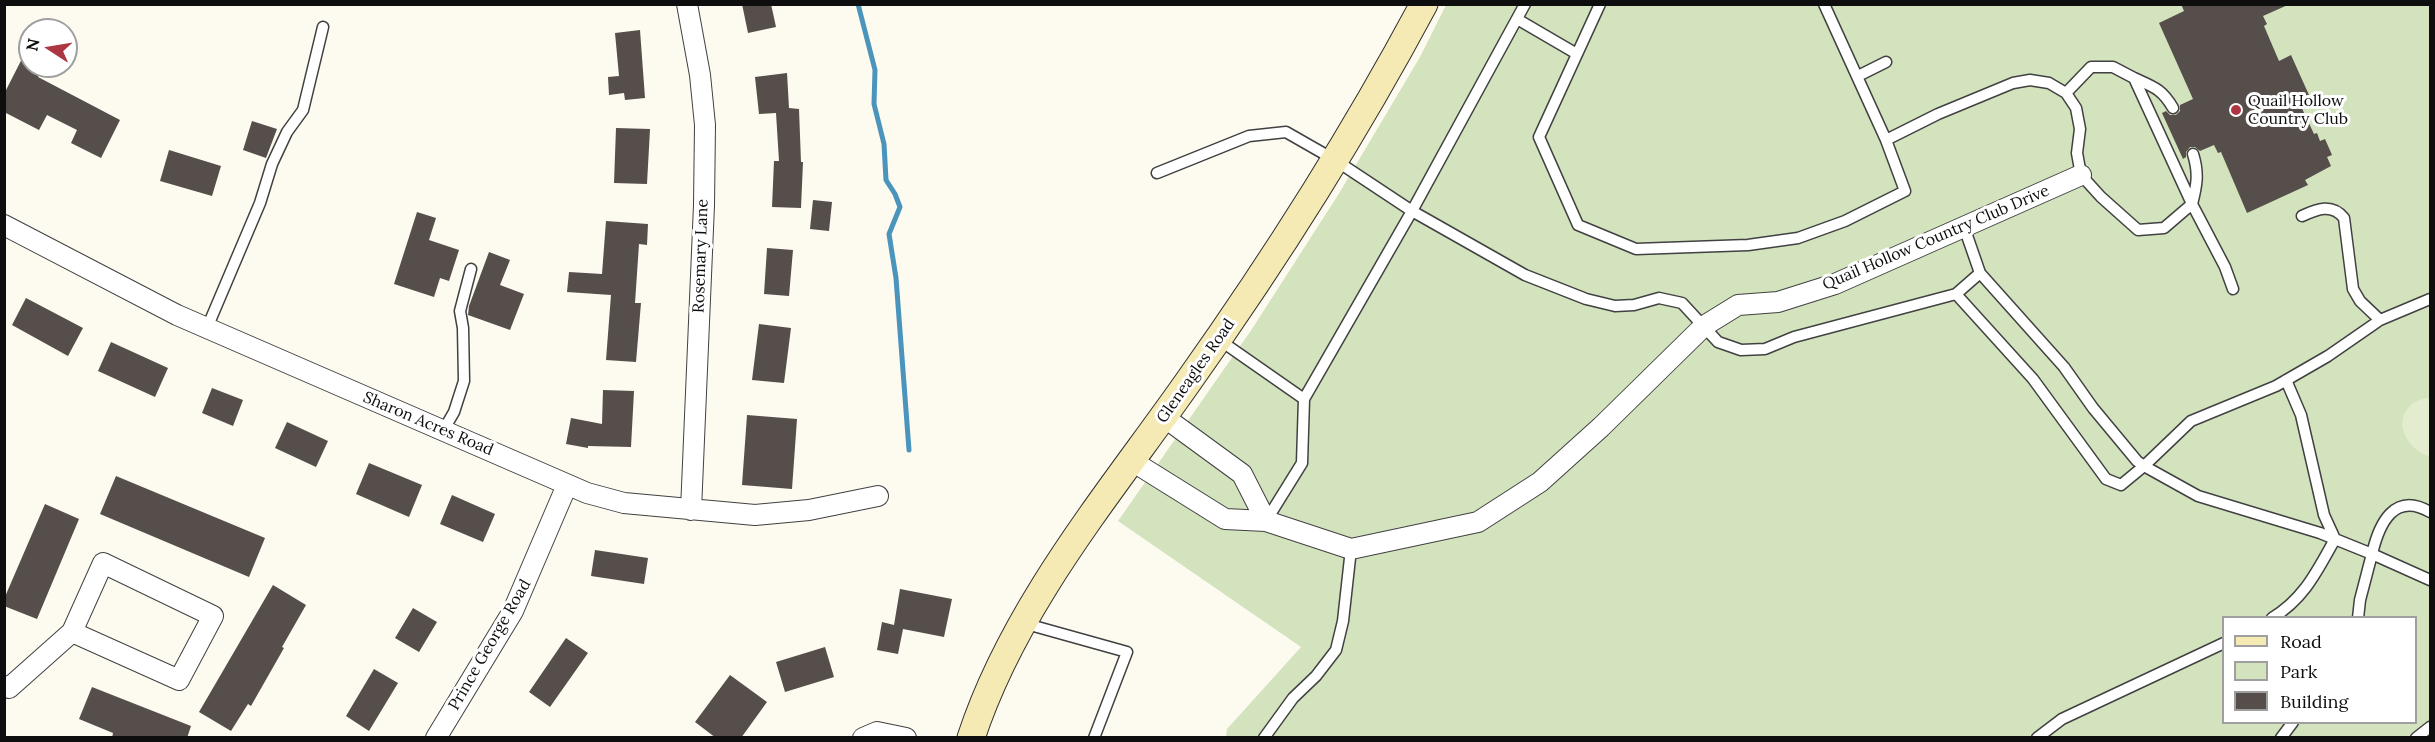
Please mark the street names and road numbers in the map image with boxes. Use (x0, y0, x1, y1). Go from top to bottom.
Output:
street label: Quail Hollow Country Club Drive (1820, 181, 2052, 295)
street label: Rosemary Lane (689, 199, 713, 313)
street label: Gleneagles Road (1153, 315, 1239, 427)
street label: Sharon Acres Road (360, 388, 496, 460)
street label: Prince George Road (445, 576, 535, 714)

